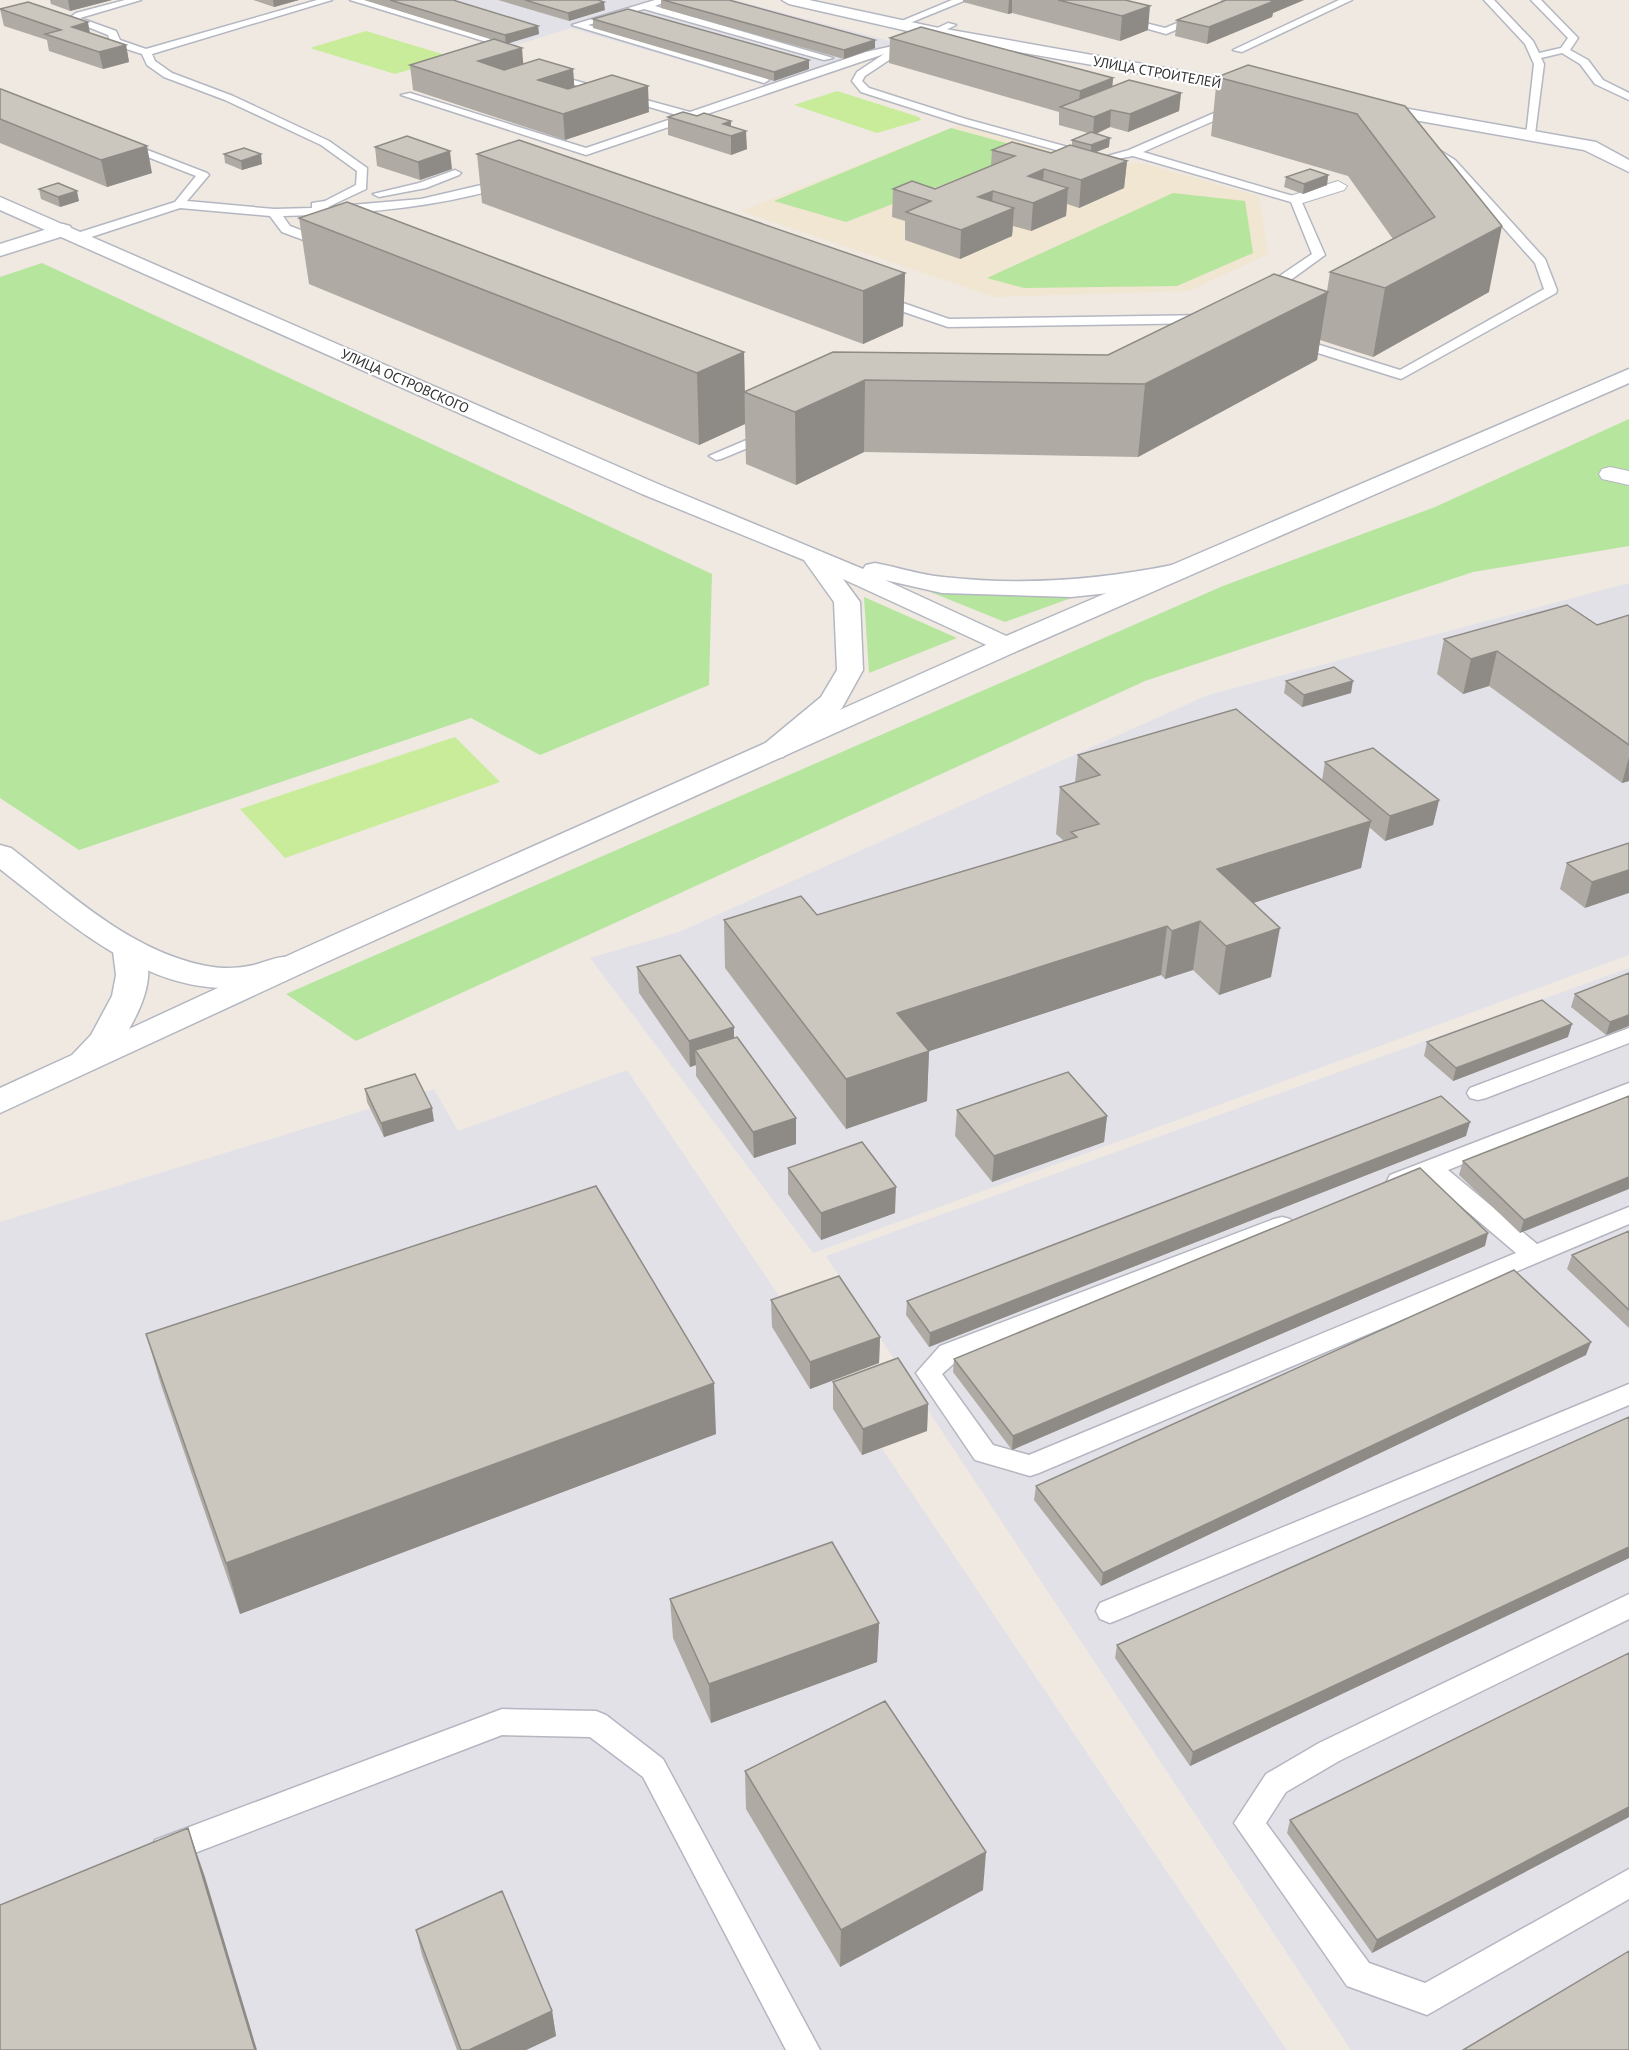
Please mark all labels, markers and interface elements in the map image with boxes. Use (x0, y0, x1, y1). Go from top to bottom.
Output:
street label: УЛИЦА СТРОИТЕЛЕЙ (1091, 52, 1223, 92)
street label: УЛИЦА ОСТРОВСКОГО (338, 345, 472, 417)

